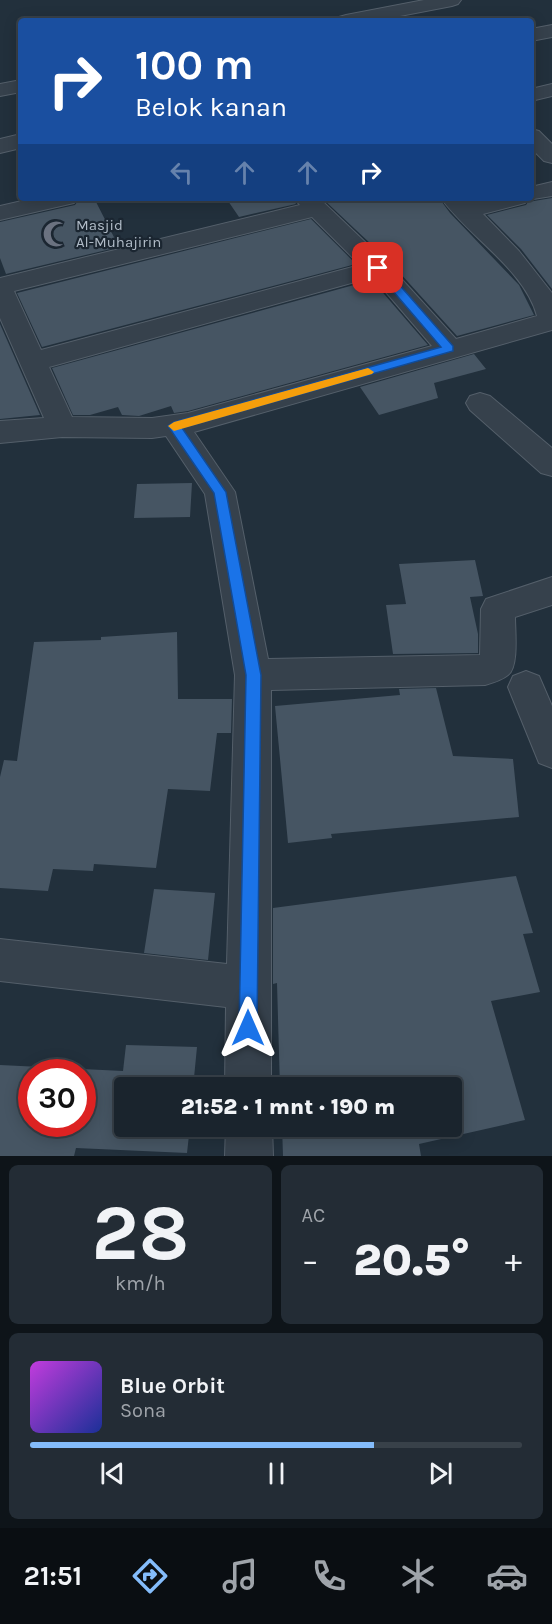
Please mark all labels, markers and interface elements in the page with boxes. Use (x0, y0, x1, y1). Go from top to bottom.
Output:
text: 100 m (135, 40, 254, 90)
icon: right (36, 42, 114, 120)
text: Belok kanan (135, 91, 287, 123)
icon: left (165, 156, 198, 189)
icon: ahead (228, 156, 261, 189)
icon: ahead (291, 156, 324, 189)
icon: right (354, 156, 387, 189)
place label: Masjid Al-Muhajirin (76, 216, 161, 251)
mosque icon: Masjid Al-Muhajirin (41, 219, 71, 249)
pin (352, 242, 403, 293)
icon: arrive (361, 251, 394, 284)
position arrow (216, 996, 280, 1060)
speed limit sign: 30 (18, 1059, 96, 1137)
text: 21:52 · 1 mnt · 190 m (181, 1094, 395, 1120)
text: 28 (91, 1187, 189, 1279)
text: AC (302, 1204, 325, 1227)
text: 20.5° (353, 1234, 470, 1286)
text: − (302, 1241, 319, 1279)
text: + (505, 1241, 522, 1279)
text: km/h (115, 1272, 166, 1295)
text: Blue Orbit (120, 1373, 225, 1399)
text: Sona (120, 1399, 166, 1422)
icon: previous (96, 1457, 129, 1490)
icon: pause (260, 1457, 293, 1490)
icon: next (424, 1457, 457, 1490)
icon: directions (129, 1555, 171, 1597)
icon: music (219, 1555, 261, 1597)
icon: phone (308, 1555, 350, 1597)
icon: climate (397, 1555, 439, 1597)
icon: car (486, 1555, 528, 1597)
text: 21:51 (24, 1560, 82, 1592)

